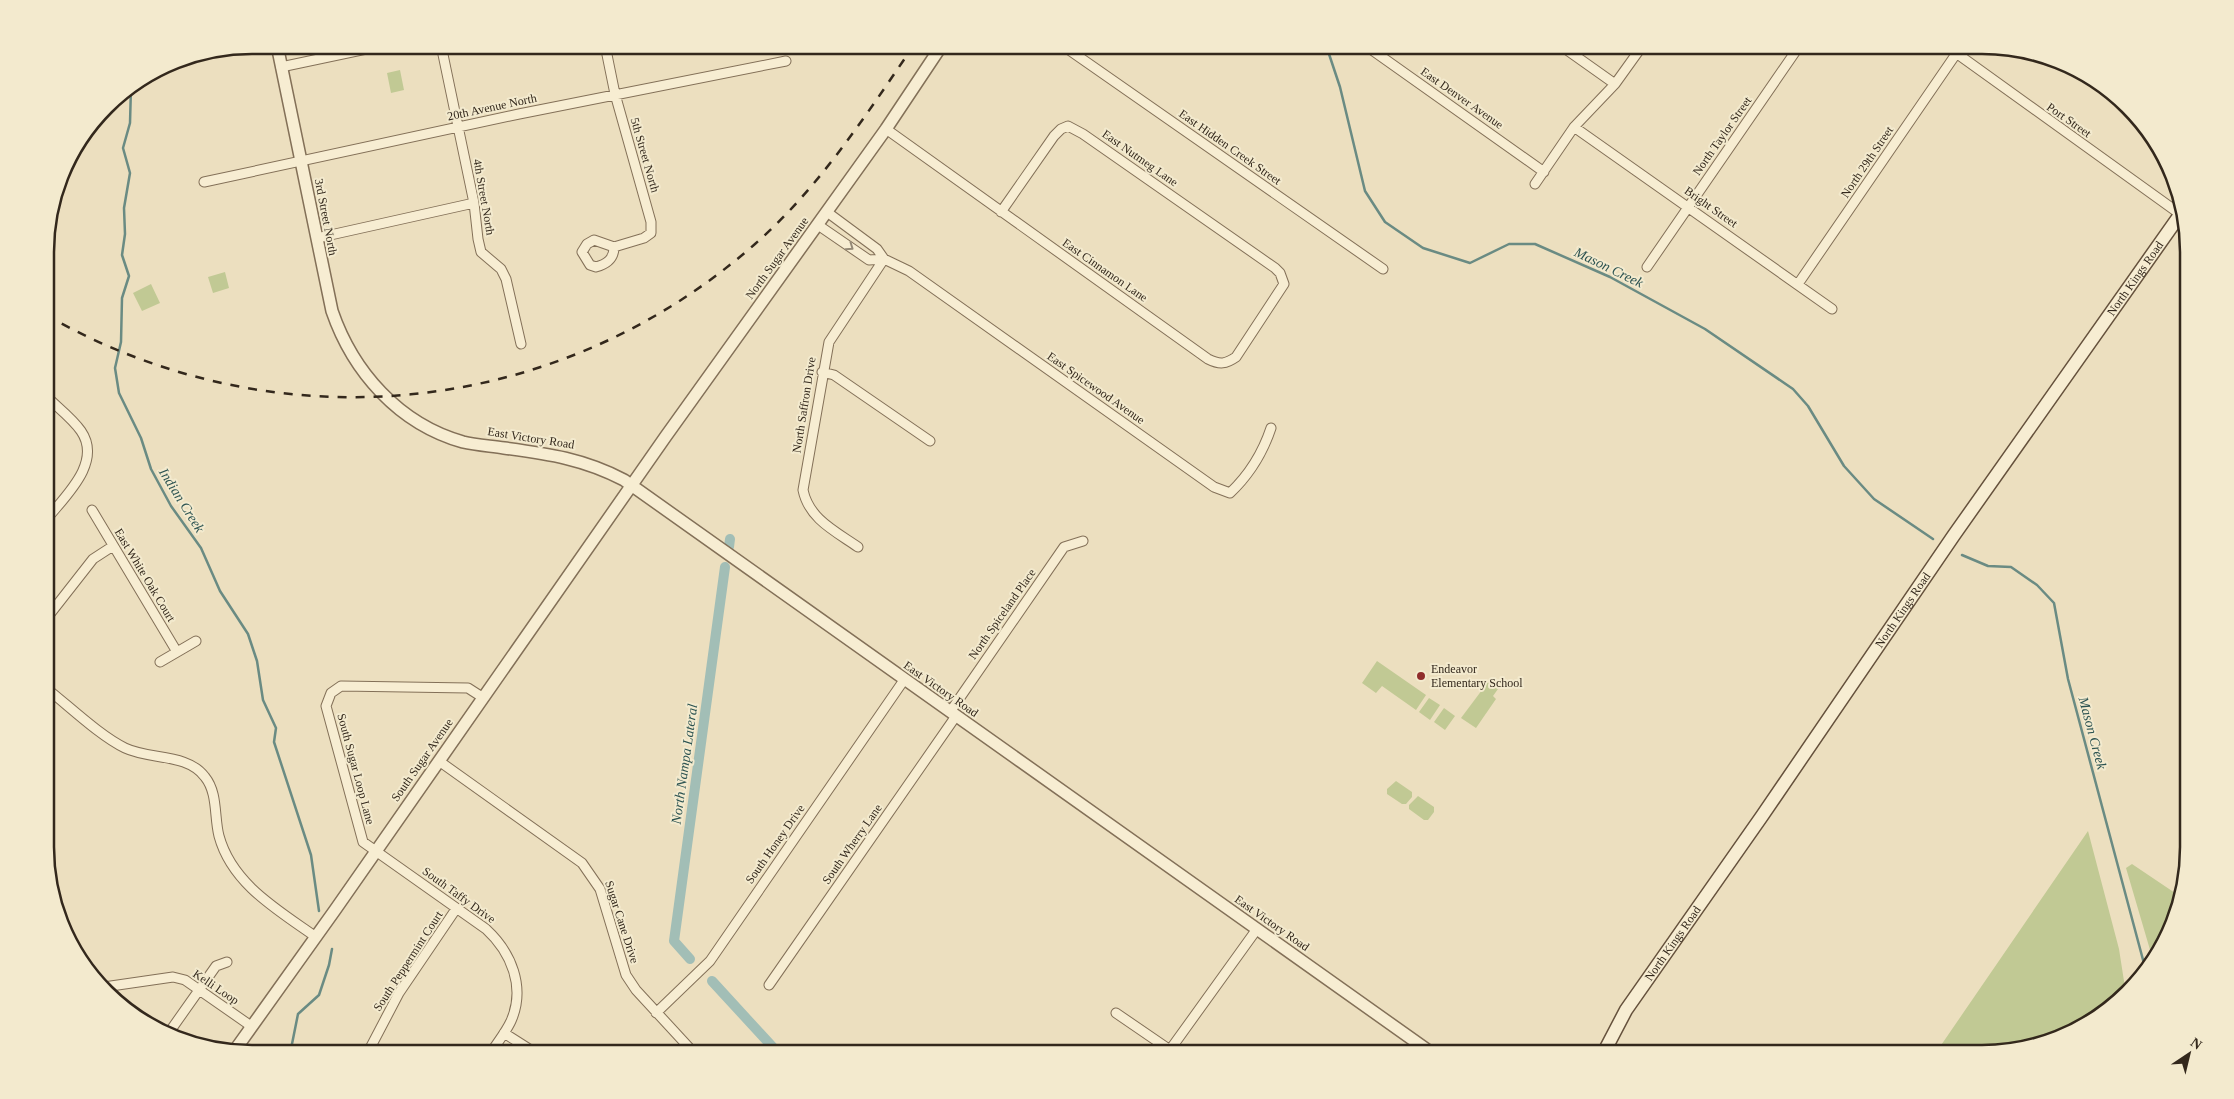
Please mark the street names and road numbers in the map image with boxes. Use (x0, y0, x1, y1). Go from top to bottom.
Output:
street label: East Denver Avenue (1418, 64, 1506, 132)
street label: 20th Avenue North (446, 91, 538, 123)
street label: North Taylor Street (1690, 93, 1755, 178)
street label: Port Street (2044, 100, 2094, 141)
street label: East Hidden Creek Street (1176, 106, 1284, 188)
street label: 5th Street North (628, 116, 662, 194)
street label: North 29th Street (1838, 123, 1896, 200)
street label: East Nutmeg Lane (1099, 127, 1181, 189)
street label: 4th Street North (470, 158, 498, 236)
street label: 3rd Street North (312, 177, 340, 257)
street label: Bright Street (1682, 184, 1741, 231)
street label: North Sugar Avenue (743, 214, 811, 302)
street label: East Cinnamon Lane (1060, 235, 1150, 305)
street label: North Kings Road (2104, 238, 2166, 318)
street label: East Spicewood Avenue (1045, 349, 1147, 427)
street label: North Saffron Drive (789, 356, 819, 454)
street label: East Victory Road (487, 424, 575, 452)
street label: East White Oak Court (112, 526, 179, 625)
street label: North Spiceland Place (965, 566, 1039, 662)
street label: North Kings Road (1872, 570, 1933, 650)
street label: East Victory Road (901, 658, 981, 720)
street label: South Sugar Loop Lane (334, 712, 378, 826)
street label: South Sugar Avenue (388, 716, 456, 804)
street label: South Wherry Lane (819, 801, 885, 887)
street label: South Honey Drive (743, 802, 807, 886)
street label: South Taffy Drive (420, 864, 498, 926)
street label: Sugar Cane Drive (602, 879, 642, 965)
street label: East Victory Road (1232, 892, 1312, 954)
street label: North Kings Road (1642, 903, 1704, 983)
street label: South Peppermint Court (370, 908, 446, 1014)
street label: Kelli Loop (190, 967, 242, 1007)

